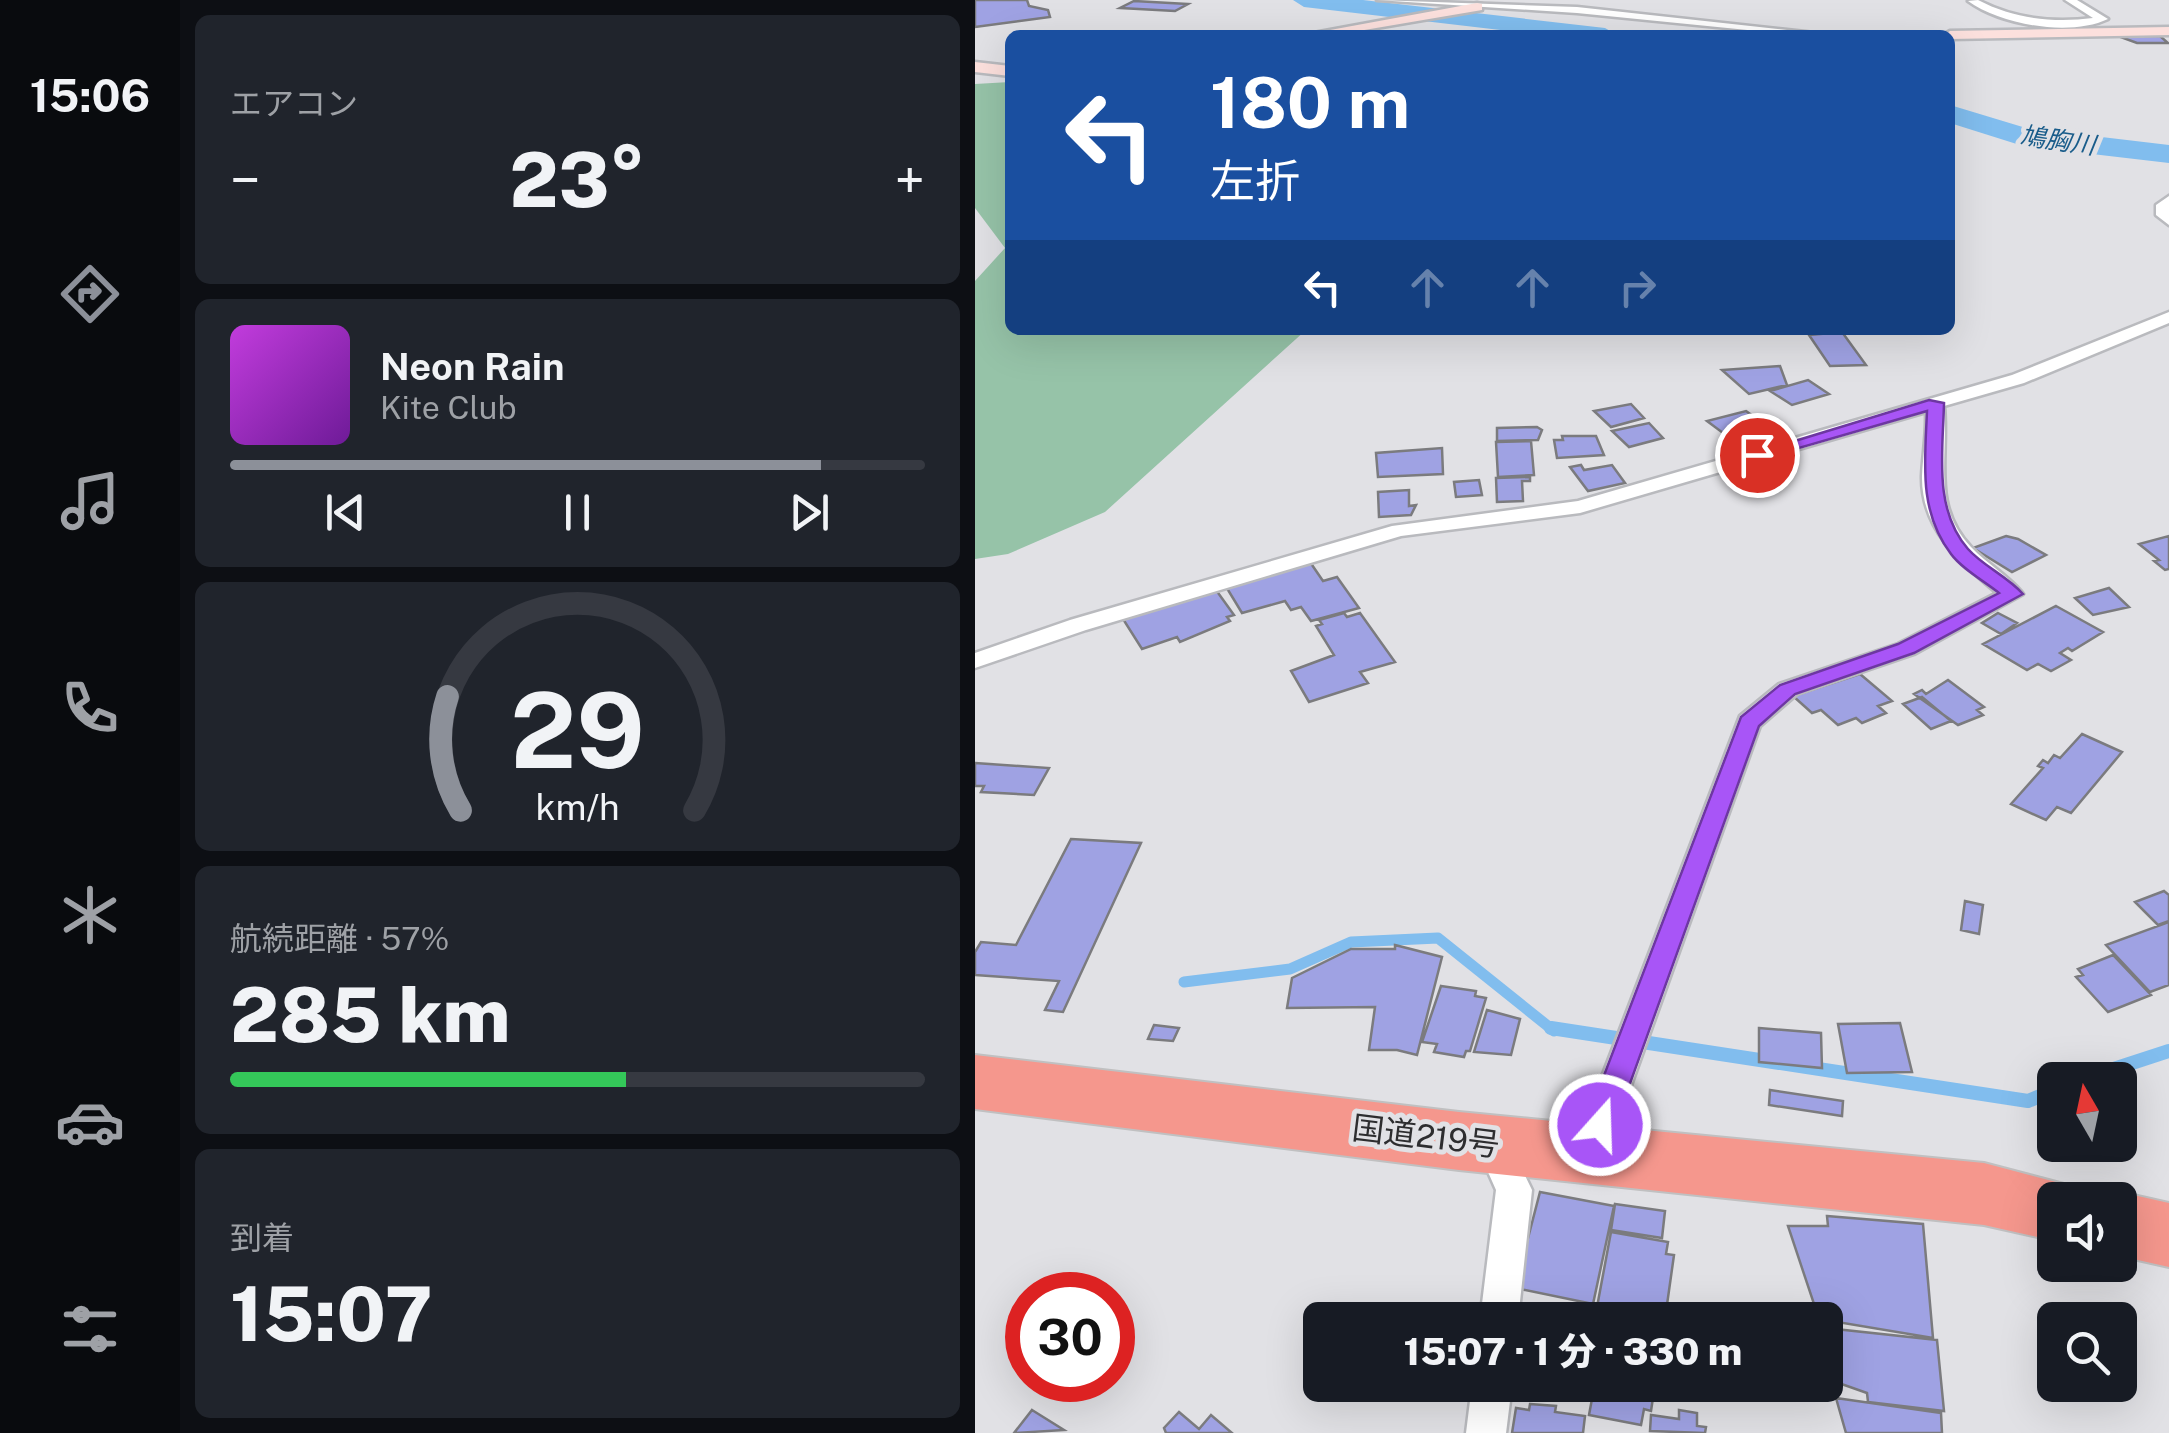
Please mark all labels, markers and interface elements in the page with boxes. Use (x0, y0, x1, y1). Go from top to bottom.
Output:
text: 180 m (1210, 61, 1410, 144)
text: 15:06 (30, 69, 150, 122)
icon: left (1045, 70, 1175, 200)
text: エアコン (230, 85, 358, 122)
water label: 鳩胸川 (2019, 120, 2100, 160)
text: 23° (510, 136, 645, 224)
text: − (230, 148, 261, 212)
text: + (895, 148, 925, 212)
text: 左折 (1210, 154, 1300, 207)
icon: directions (55, 259, 125, 329)
icon: left (1295, 260, 1350, 315)
icon: ahead (1400, 260, 1455, 315)
icon: ahead (1505, 260, 1560, 315)
icon: right (1610, 260, 1665, 315)
text: Neon Rain (380, 344, 564, 389)
text: Kite Club (380, 389, 517, 426)
pin (1715, 413, 1800, 498)
icon: arrive (1730, 428, 1785, 483)
icon: music (55, 466, 125, 536)
icon: previous (318, 485, 373, 540)
icon: pause (550, 485, 605, 540)
icon: next (782, 485, 837, 540)
text: 29 (510, 669, 645, 791)
icon: phone (55, 673, 125, 743)
text: km/h (535, 786, 620, 828)
icon: climate (55, 880, 125, 950)
text: 航続距離 · 57% (230, 920, 449, 957)
text: 285 km (230, 971, 511, 1059)
north arrow (2037, 1062, 2137, 1162)
map controls (2037, 1062, 2137, 1402)
position arrow (1548, 1073, 1652, 1177)
icon: car (55, 1087, 125, 1157)
street label: 国道219号 (1350, 1109, 1502, 1163)
button: sound (2037, 1182, 2137, 1282)
text: 到着 (230, 1219, 294, 1256)
text: 15:07 (230, 1270, 433, 1358)
speed limit sign: 30 (1005, 1272, 1135, 1402)
icon: filters (55, 1294, 125, 1364)
button: search (2037, 1302, 2137, 1402)
text: 15:07 · 1 分 · 330 m (1404, 1329, 1742, 1374)

